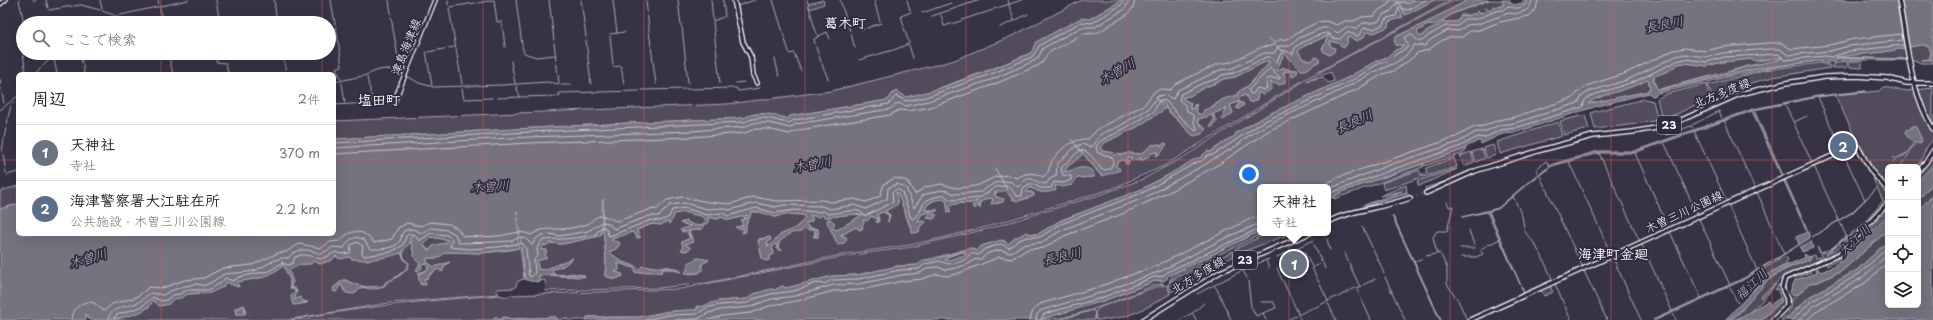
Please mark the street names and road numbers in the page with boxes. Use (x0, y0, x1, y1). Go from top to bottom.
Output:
street label: 津島海津線 (385, 15, 425, 78)
street label: 北方多度線 (1690, 72, 1753, 112)
road number: 23 (1657, 116, 1681, 134)
street label: 木曽三川公園線 (1642, 185, 1725, 237)
street label: 北方多度線 (1167, 251, 1228, 297)
road number: 23 (1233, 251, 1257, 269)

